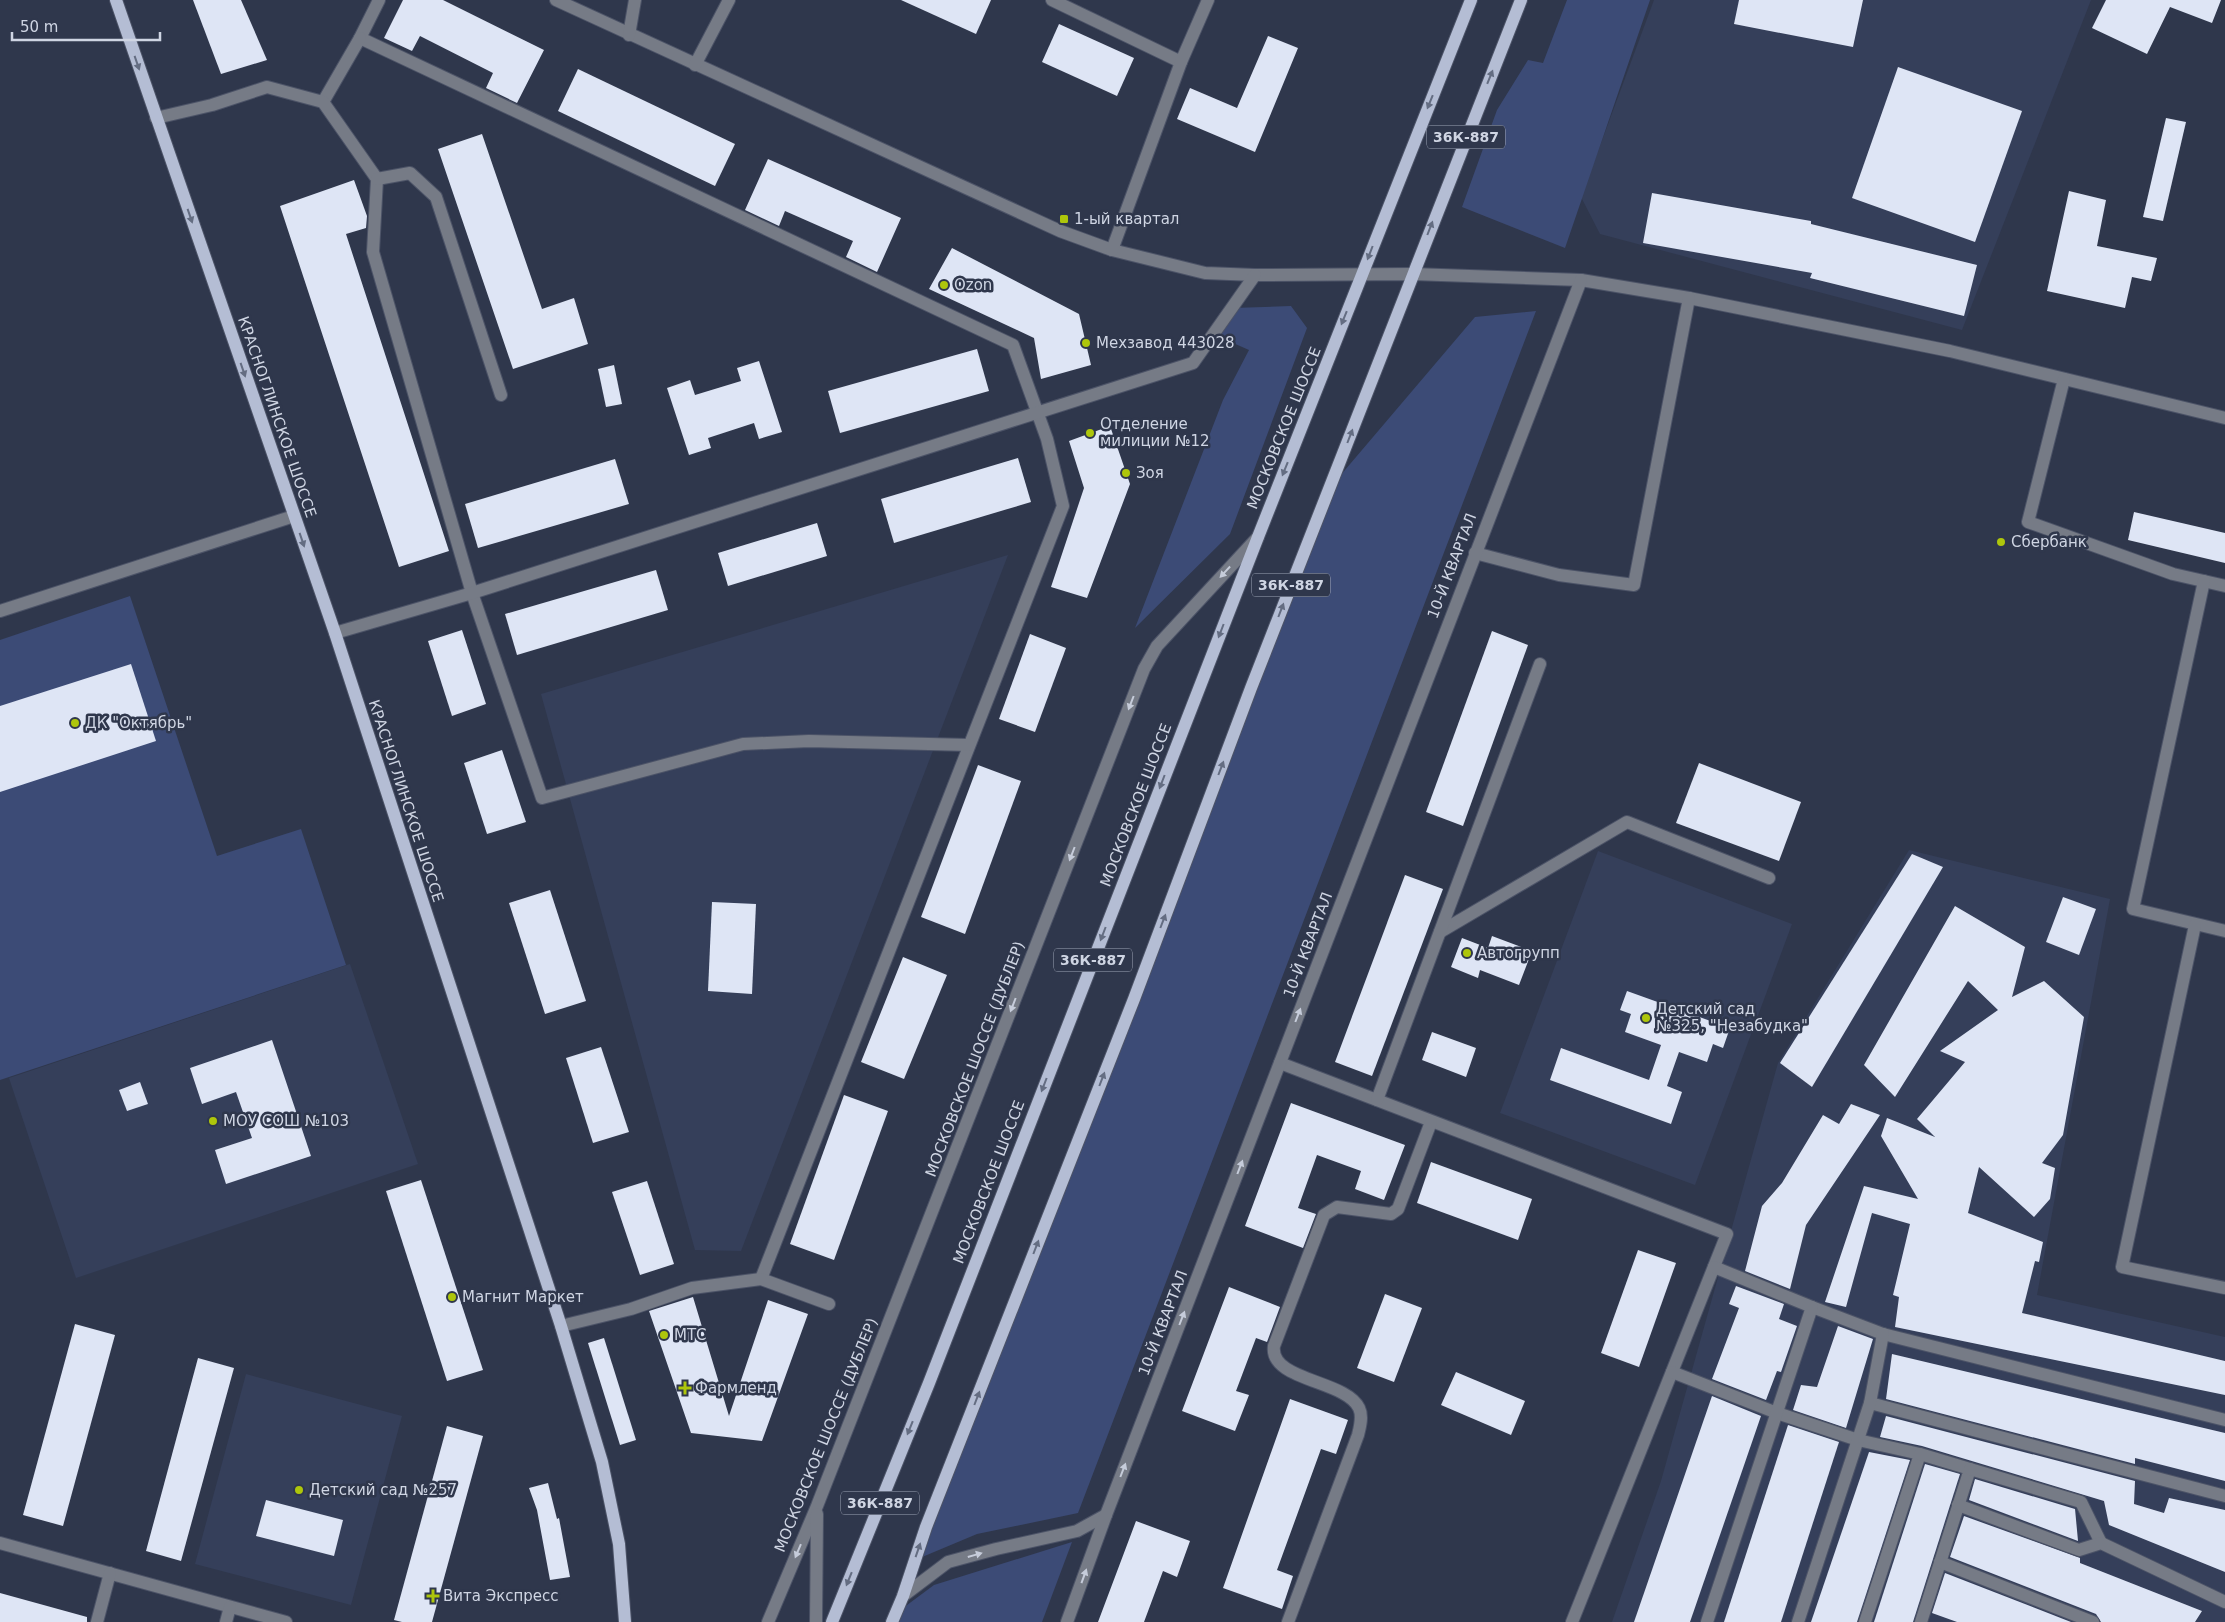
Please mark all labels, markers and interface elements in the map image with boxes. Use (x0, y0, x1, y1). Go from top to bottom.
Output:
scale bar (12, 10, 160, 42)
text: 50 m (20, 18, 58, 36)
one-way arrow (134, 55, 141, 70)
one-way arrow (1486, 69, 1494, 84)
one-way arrow (1426, 95, 1433, 110)
road number: 36К-887 (1427, 125, 1505, 148)
one-way arrow (187, 209, 194, 224)
place label: 1-ый квартал (1074, 210, 1179, 228)
marker: 1-ый квартал (1058, 213, 1070, 225)
one-way arrow (1427, 221, 1435, 236)
one-way arrow (1366, 246, 1373, 261)
place label: Ozon (954, 276, 992, 294)
marker: Ozon (938, 279, 950, 291)
one-way arrow (1340, 311, 1348, 325)
street label: КРАСНОГЛИНСКОЕ ШОССЕ (234, 314, 320, 520)
place label: Мехзавод 443028 (1096, 334, 1235, 352)
marker: Мехзавод 443028 (1080, 337, 1092, 349)
street label: МОСКОВСКОЕ ШОССЕ (1243, 344, 1325, 512)
one-way arrow (240, 363, 248, 378)
place label: Отделение милиции №12 (1100, 415, 1210, 450)
marker: Отделение милиции №12 (1084, 427, 1096, 439)
one-way arrow (1346, 429, 1354, 443)
one-way arrow (1280, 462, 1288, 477)
place label: Зоя (1136, 464, 1164, 482)
marker: Зоя (1120, 467, 1132, 479)
street label: 10-Й КВАРТАЛ (1423, 510, 1480, 621)
one-way arrow (299, 533, 307, 548)
place label: Сбербанк (2011, 533, 2087, 551)
marker: Сбербанк (1995, 536, 2007, 548)
one-way arrow (1219, 566, 1231, 578)
road number: 36К-887 (1252, 574, 1330, 596)
one-way arrow (1277, 602, 1285, 617)
one-way arrow (1217, 624, 1225, 639)
one-way arrow (1127, 696, 1135, 711)
street label: КРАСНОГЛИНСКОЕ ШОССЕ (365, 697, 447, 905)
place label: ДК "Октябрь" (85, 714, 192, 732)
marker: ДК "Октябрь" (69, 717, 81, 729)
street label: МОСКОВСКОЕ ШОССЕ (1097, 721, 1175, 889)
one-way arrow (1217, 761, 1225, 776)
one-way arrow (1158, 775, 1166, 790)
one-way arrow (1068, 847, 1076, 862)
street label: 10-Й КВАРТАЛ (1279, 889, 1336, 1000)
one-way arrow (1160, 913, 1167, 928)
one-way arrow (1099, 926, 1106, 941)
street label: МОСКОВСКОЕ ШОССЕ (ДУБЛЕР) (922, 939, 1028, 1179)
place label: Автогрупп (1477, 944, 1560, 962)
marker: Автогрупп (1461, 947, 1473, 959)
road number: 36К-887 (1054, 948, 1132, 972)
one-way arrow (1009, 998, 1016, 1013)
place label: Детский сад №325, "Незабудка" (1656, 1000, 1808, 1035)
one-way arrow (1295, 1008, 1303, 1022)
marker: Детский сад №325, "Незабудка" (1640, 1012, 1652, 1024)
one-way arrow (1098, 1071, 1106, 1086)
one-way arrow (1040, 1078, 1048, 1093)
street label: МОСКОВСКОЕ ШОССЕ (950, 1098, 1028, 1266)
place label: МОУ СОШ №103 (223, 1112, 349, 1130)
marker: МОУ СОШ №103 (207, 1115, 219, 1127)
one-way arrow (1236, 1159, 1244, 1174)
one-way arrow (1032, 1239, 1040, 1254)
street label: 10-Й КВАРТАЛ (1134, 1267, 1191, 1378)
place label: Магнит Маркет (462, 1288, 584, 1306)
marker: Магнит Маркет (446, 1291, 458, 1303)
one-way arrow (1179, 1311, 1186, 1326)
street label: МОСКОВСКОЕ ШОССЕ (ДУБЛЕР) (771, 1315, 881, 1555)
place label: МТС (674, 1326, 707, 1344)
marker: МТС (658, 1329, 670, 1341)
place label: Фармленд (695, 1379, 777, 1397)
marker: Фармленд (679, 1382, 691, 1394)
one-way arrow (973, 1390, 981, 1405)
one-way arrow (906, 1421, 914, 1436)
one-way arrow (1120, 1463, 1128, 1477)
place label: Детский сад №257 (309, 1481, 457, 1499)
marker: Детский сад №257 (293, 1484, 305, 1496)
road number: 36К-887 (841, 1492, 919, 1515)
one-way arrow (915, 1542, 923, 1557)
one-way arrow (794, 1544, 802, 1559)
one-way arrow (967, 1550, 982, 1558)
one-way arrow (1080, 1568, 1088, 1583)
one-way arrow (845, 1572, 853, 1587)
place label: Вита Экспресс (443, 1587, 559, 1605)
marker: Вита Экспресс (427, 1590, 439, 1602)

